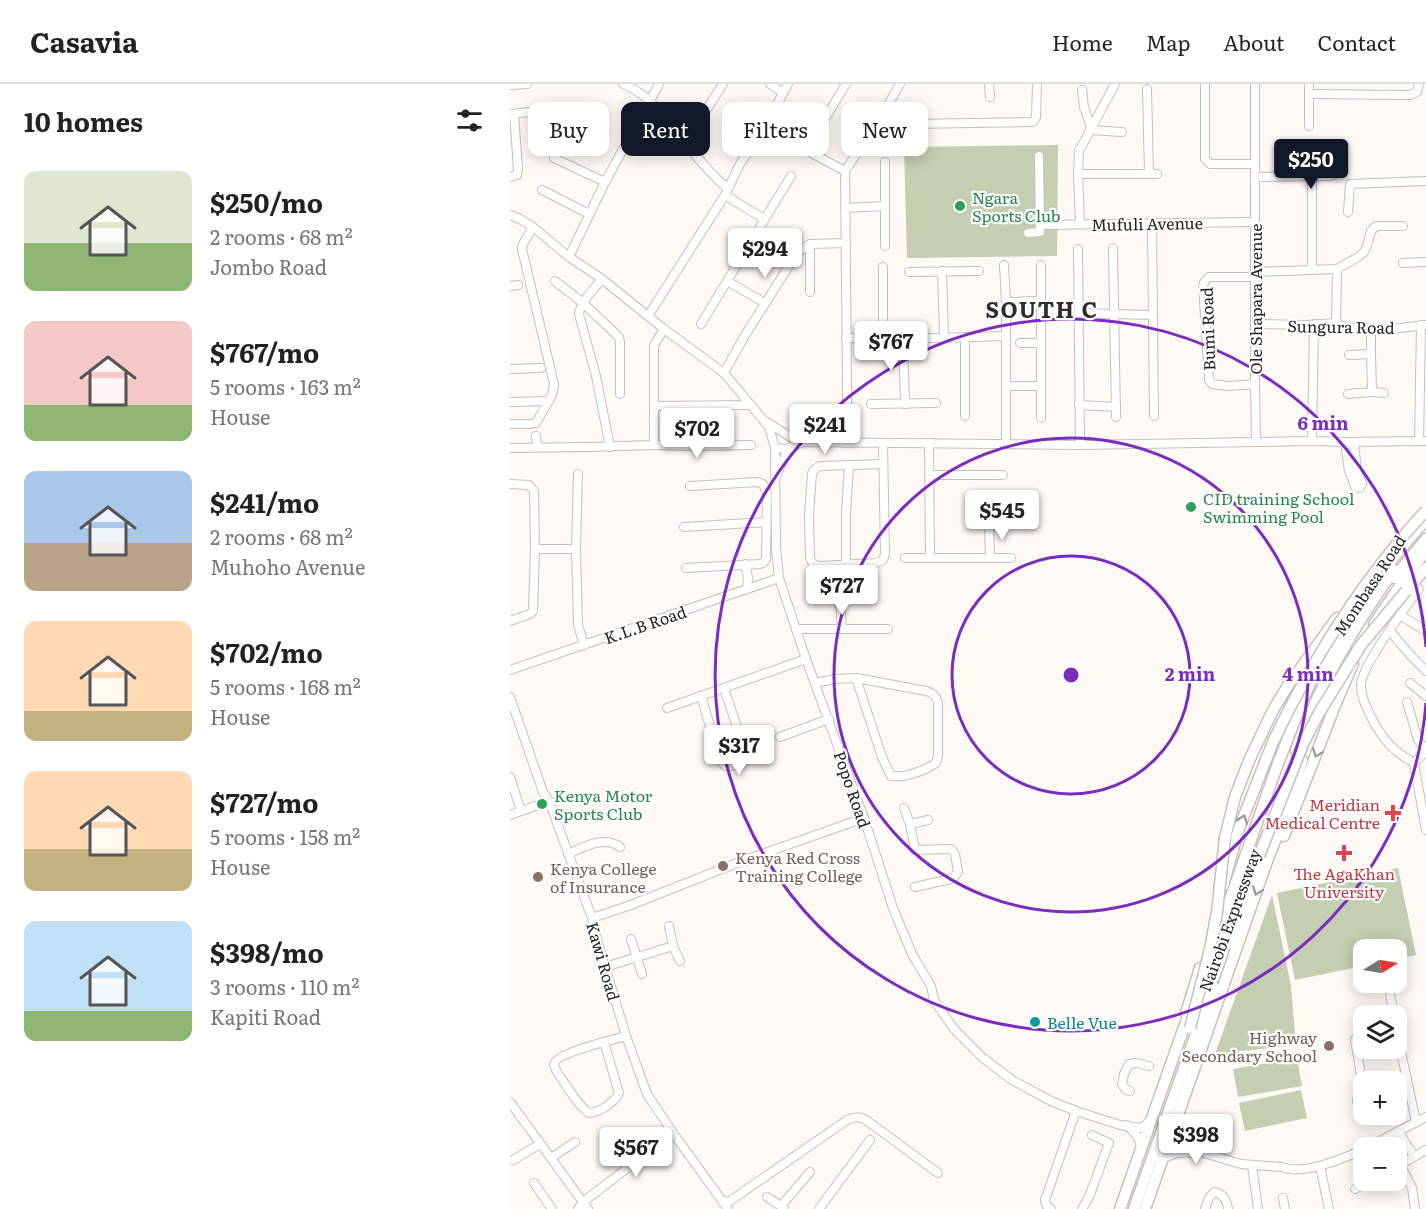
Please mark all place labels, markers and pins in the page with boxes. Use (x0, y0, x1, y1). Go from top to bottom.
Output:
pin: $250 (1275, 139, 1347, 190)
place label: Ngara Sports Club (972, 185, 1060, 227)
marker: Ngara Sports Club (953, 199, 967, 213)
pin: $294 (729, 228, 801, 279)
pin: $767 (855, 321, 927, 372)
pin: $241 (789, 404, 861, 455)
pin: $702 (661, 408, 733, 459)
place label: CID training School Swimming Pool (1203, 486, 1354, 528)
pin: $545 (966, 490, 1038, 541)
marker: CID training School Swimming Pool (1184, 500, 1198, 514)
pin: $727 (806, 565, 878, 616)
centre of rings (1061, 665, 1081, 685)
pin: $317 (703, 725, 775, 776)
place label: Kenya Motor Sports Club (554, 783, 653, 825)
place label: Meridian Medical Centre (1264, 792, 1380, 834)
marker: Kenya Motor Sports Club (535, 797, 549, 811)
marker: Meridian Medical Centre (1384, 804, 1402, 822)
marker: The AgaKhan University (1335, 844, 1353, 862)
place label: Kenya Red Cross Training College (735, 845, 863, 887)
place label: Kenya College of Insurance (550, 856, 657, 898)
marker: Kenya Red Cross Training College (716, 859, 730, 873)
place label: The AgaKhan University (1293, 861, 1395, 903)
marker: Kenya College of Insurance (531, 870, 545, 884)
place label: Belle Vue (1047, 1010, 1117, 1034)
marker: Belle Vue (1028, 1015, 1042, 1029)
place label: Highway Secondary School (1181, 1025, 1318, 1067)
marker: Highway Secondary School (1322, 1039, 1336, 1053)
pin: $398 (1160, 1114, 1232, 1165)
pin: $567 (600, 1127, 672, 1178)

